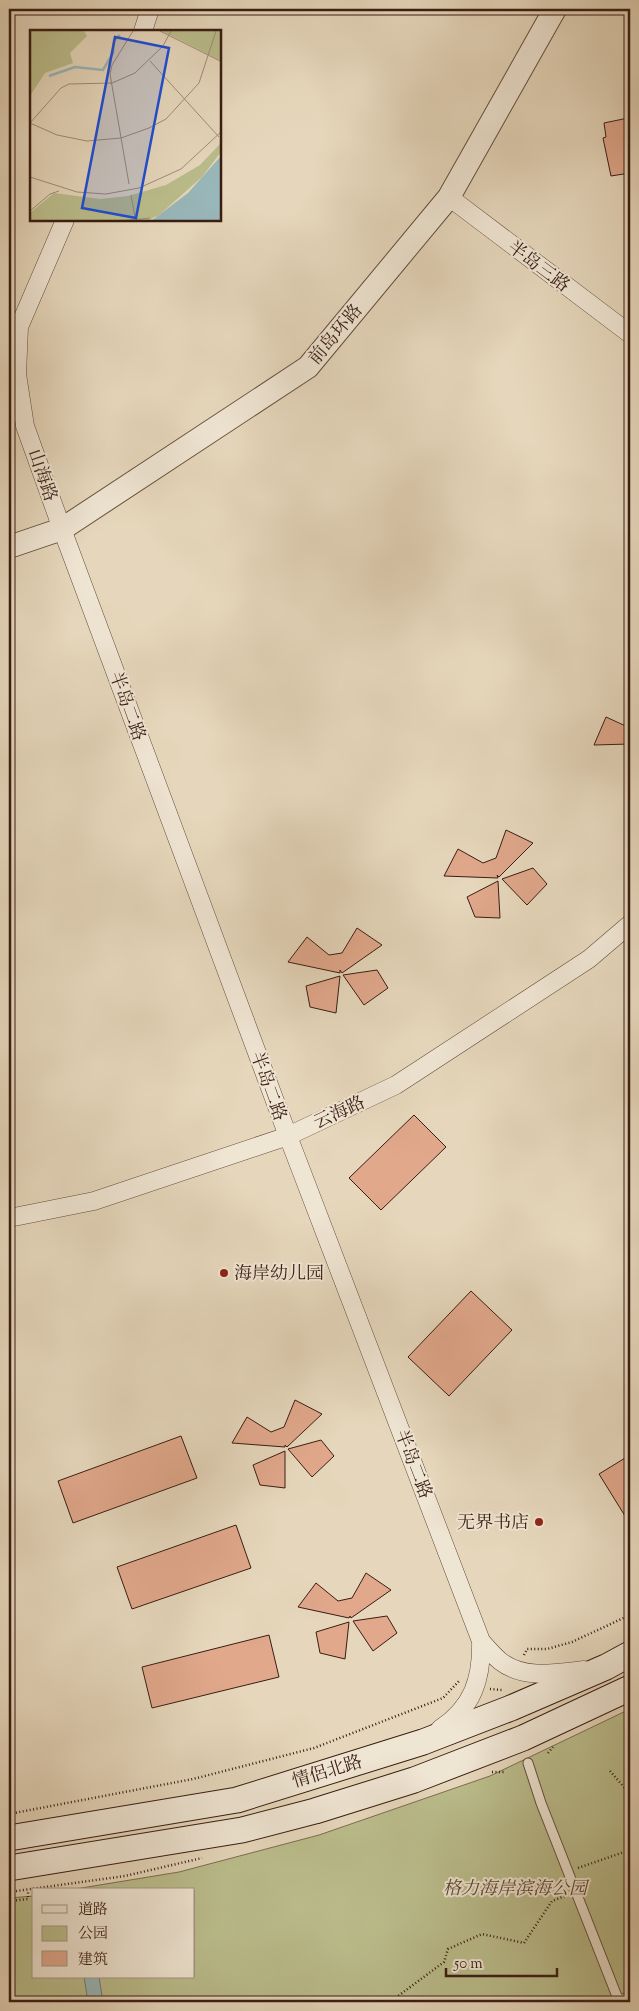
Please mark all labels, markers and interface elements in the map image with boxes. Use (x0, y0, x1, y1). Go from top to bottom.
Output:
inset map (30, 30, 221, 221)
street label: 半岛三路 (501, 236, 574, 300)
street label: 前岛环路 (303, 299, 370, 371)
street label: 山海路 (20, 446, 62, 505)
street label: 半岛二路 (102, 668, 151, 745)
street label: 半岛二路 (243, 1048, 292, 1125)
street label: 云海路 (310, 1091, 370, 1137)
place label: 海岸幼儿园 (234, 1262, 324, 1288)
marker: 海岸幼儿园 (218, 1267, 230, 1279)
street label: 半岛二路 (387, 1426, 437, 1503)
place label: 无界书店 (457, 1511, 529, 1537)
marker: 无界书店 (533, 1516, 545, 1528)
street label: 情侶北路 (289, 1750, 366, 1796)
park label: 格力海岸滨海公园 (443, 1877, 590, 1903)
legend (32, 1888, 195, 1978)
text: 道路 (78, 1900, 108, 1921)
text: 公园 (78, 1924, 108, 1945)
scale bar (446, 1946, 558, 1978)
text: 建筑 (78, 1950, 108, 1971)
text: 50 m (453, 1954, 483, 1975)

